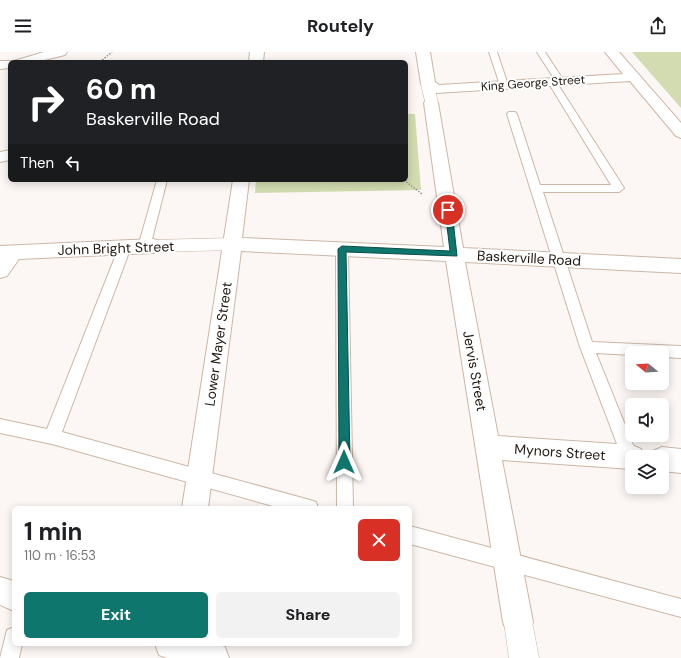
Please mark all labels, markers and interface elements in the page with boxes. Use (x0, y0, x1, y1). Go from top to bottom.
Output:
text: Routely (307, 14, 374, 38)
icon: menu (12, 15, 34, 37)
icon: share (647, 15, 669, 37)
text: 60 m (86, 71, 156, 108)
street label: King George Street (480, 71, 586, 95)
icon: right (20, 76, 72, 128)
text: Baskerville Road (86, 107, 220, 131)
icon: left (62, 152, 84, 174)
text: Then (20, 153, 54, 173)
pin (431, 193, 465, 227)
icon: arrive (437, 199, 459, 221)
street label: John Bright Street (57, 237, 175, 259)
street label: Baskerville Road (477, 246, 581, 270)
street label: Lower Mayer Street (200, 281, 236, 407)
street label: Jervis Street (459, 329, 491, 413)
north arrow (625, 346, 669, 390)
map controls (625, 346, 669, 494)
button: sound (625, 398, 669, 442)
street label: Mynors Street (514, 440, 606, 464)
position arrow (323, 441, 365, 483)
button: layers (625, 450, 669, 494)
text: 1 min (24, 516, 82, 547)
button: close (358, 519, 400, 561)
text: 110 m · 16:53 (24, 547, 96, 564)
button: Exit (24, 592, 208, 638)
button: Share (216, 592, 400, 638)

